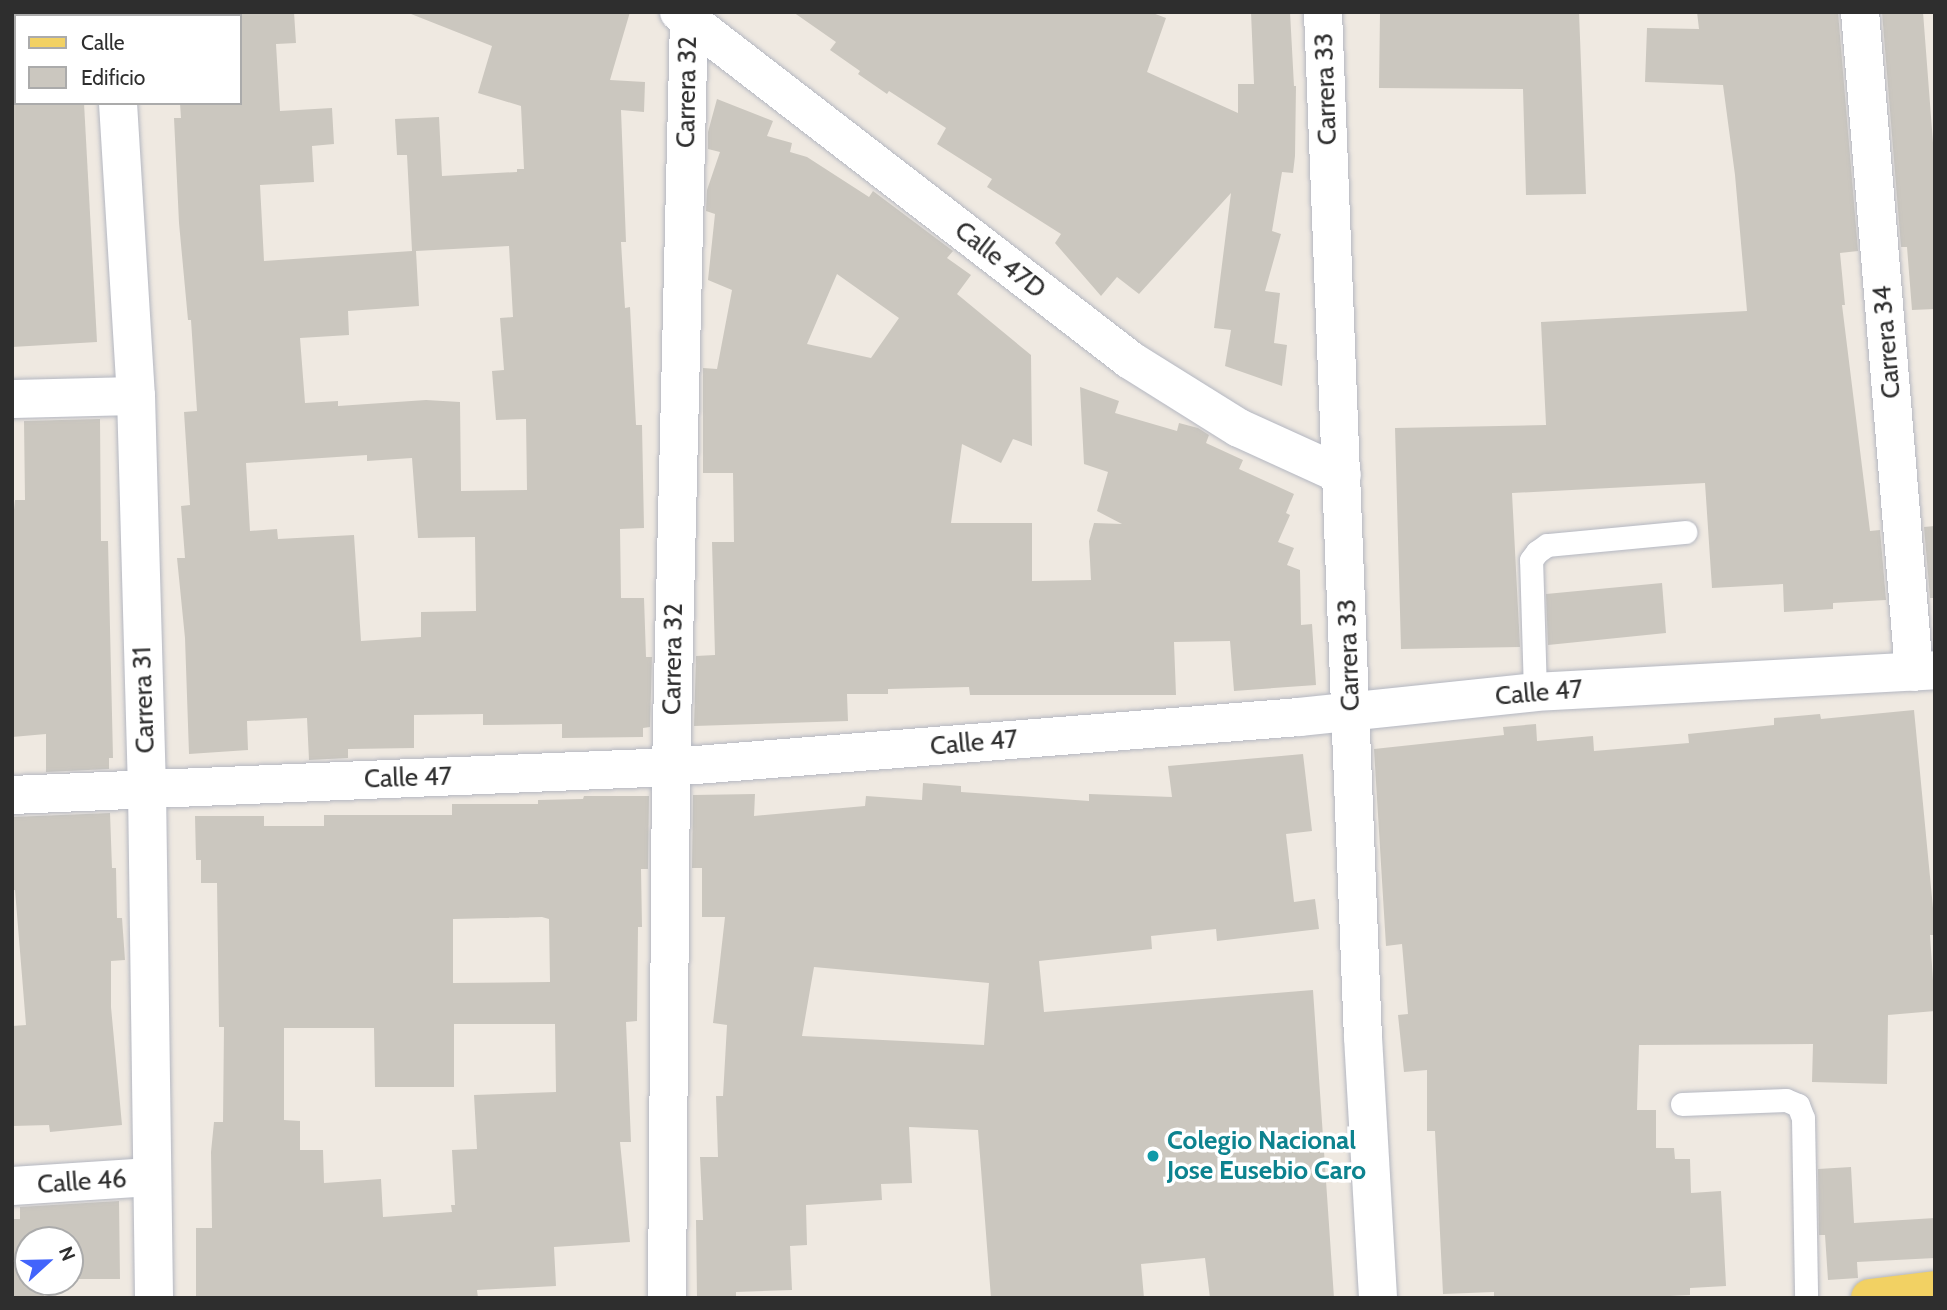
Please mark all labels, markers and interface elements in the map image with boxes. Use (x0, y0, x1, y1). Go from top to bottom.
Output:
legend (14, 14, 242, 105)
text: Calle (81, 30, 125, 55)
street label: Carrera 33 (1308, 32, 1344, 146)
street label: Carrera 32 (670, 36, 704, 148)
text: Edificio (81, 65, 145, 90)
street label: Calle 47D (948, 215, 1052, 305)
street label: Carrera 34 (1867, 284, 1907, 400)
street label: Carrera 33 (1331, 598, 1367, 712)
street label: Carrera 32 (656, 603, 690, 715)
street label: Carrera 31 (127, 646, 161, 754)
street label: Calle 47 (1494, 674, 1584, 712)
street label: Calle 47 (929, 724, 1019, 762)
street label: Calle 47 (364, 761, 452, 795)
place label: Colegio Nacional Jose Eusebio Caro (1167, 1125, 1366, 1186)
marker: Colegio Nacional Jose Eusebio Caro (1145, 1148, 1161, 1164)
street label: Calle 46 (36, 1163, 128, 1201)
north arrow (14, 1226, 84, 1296)
text: N (54, 1243, 80, 1264)

